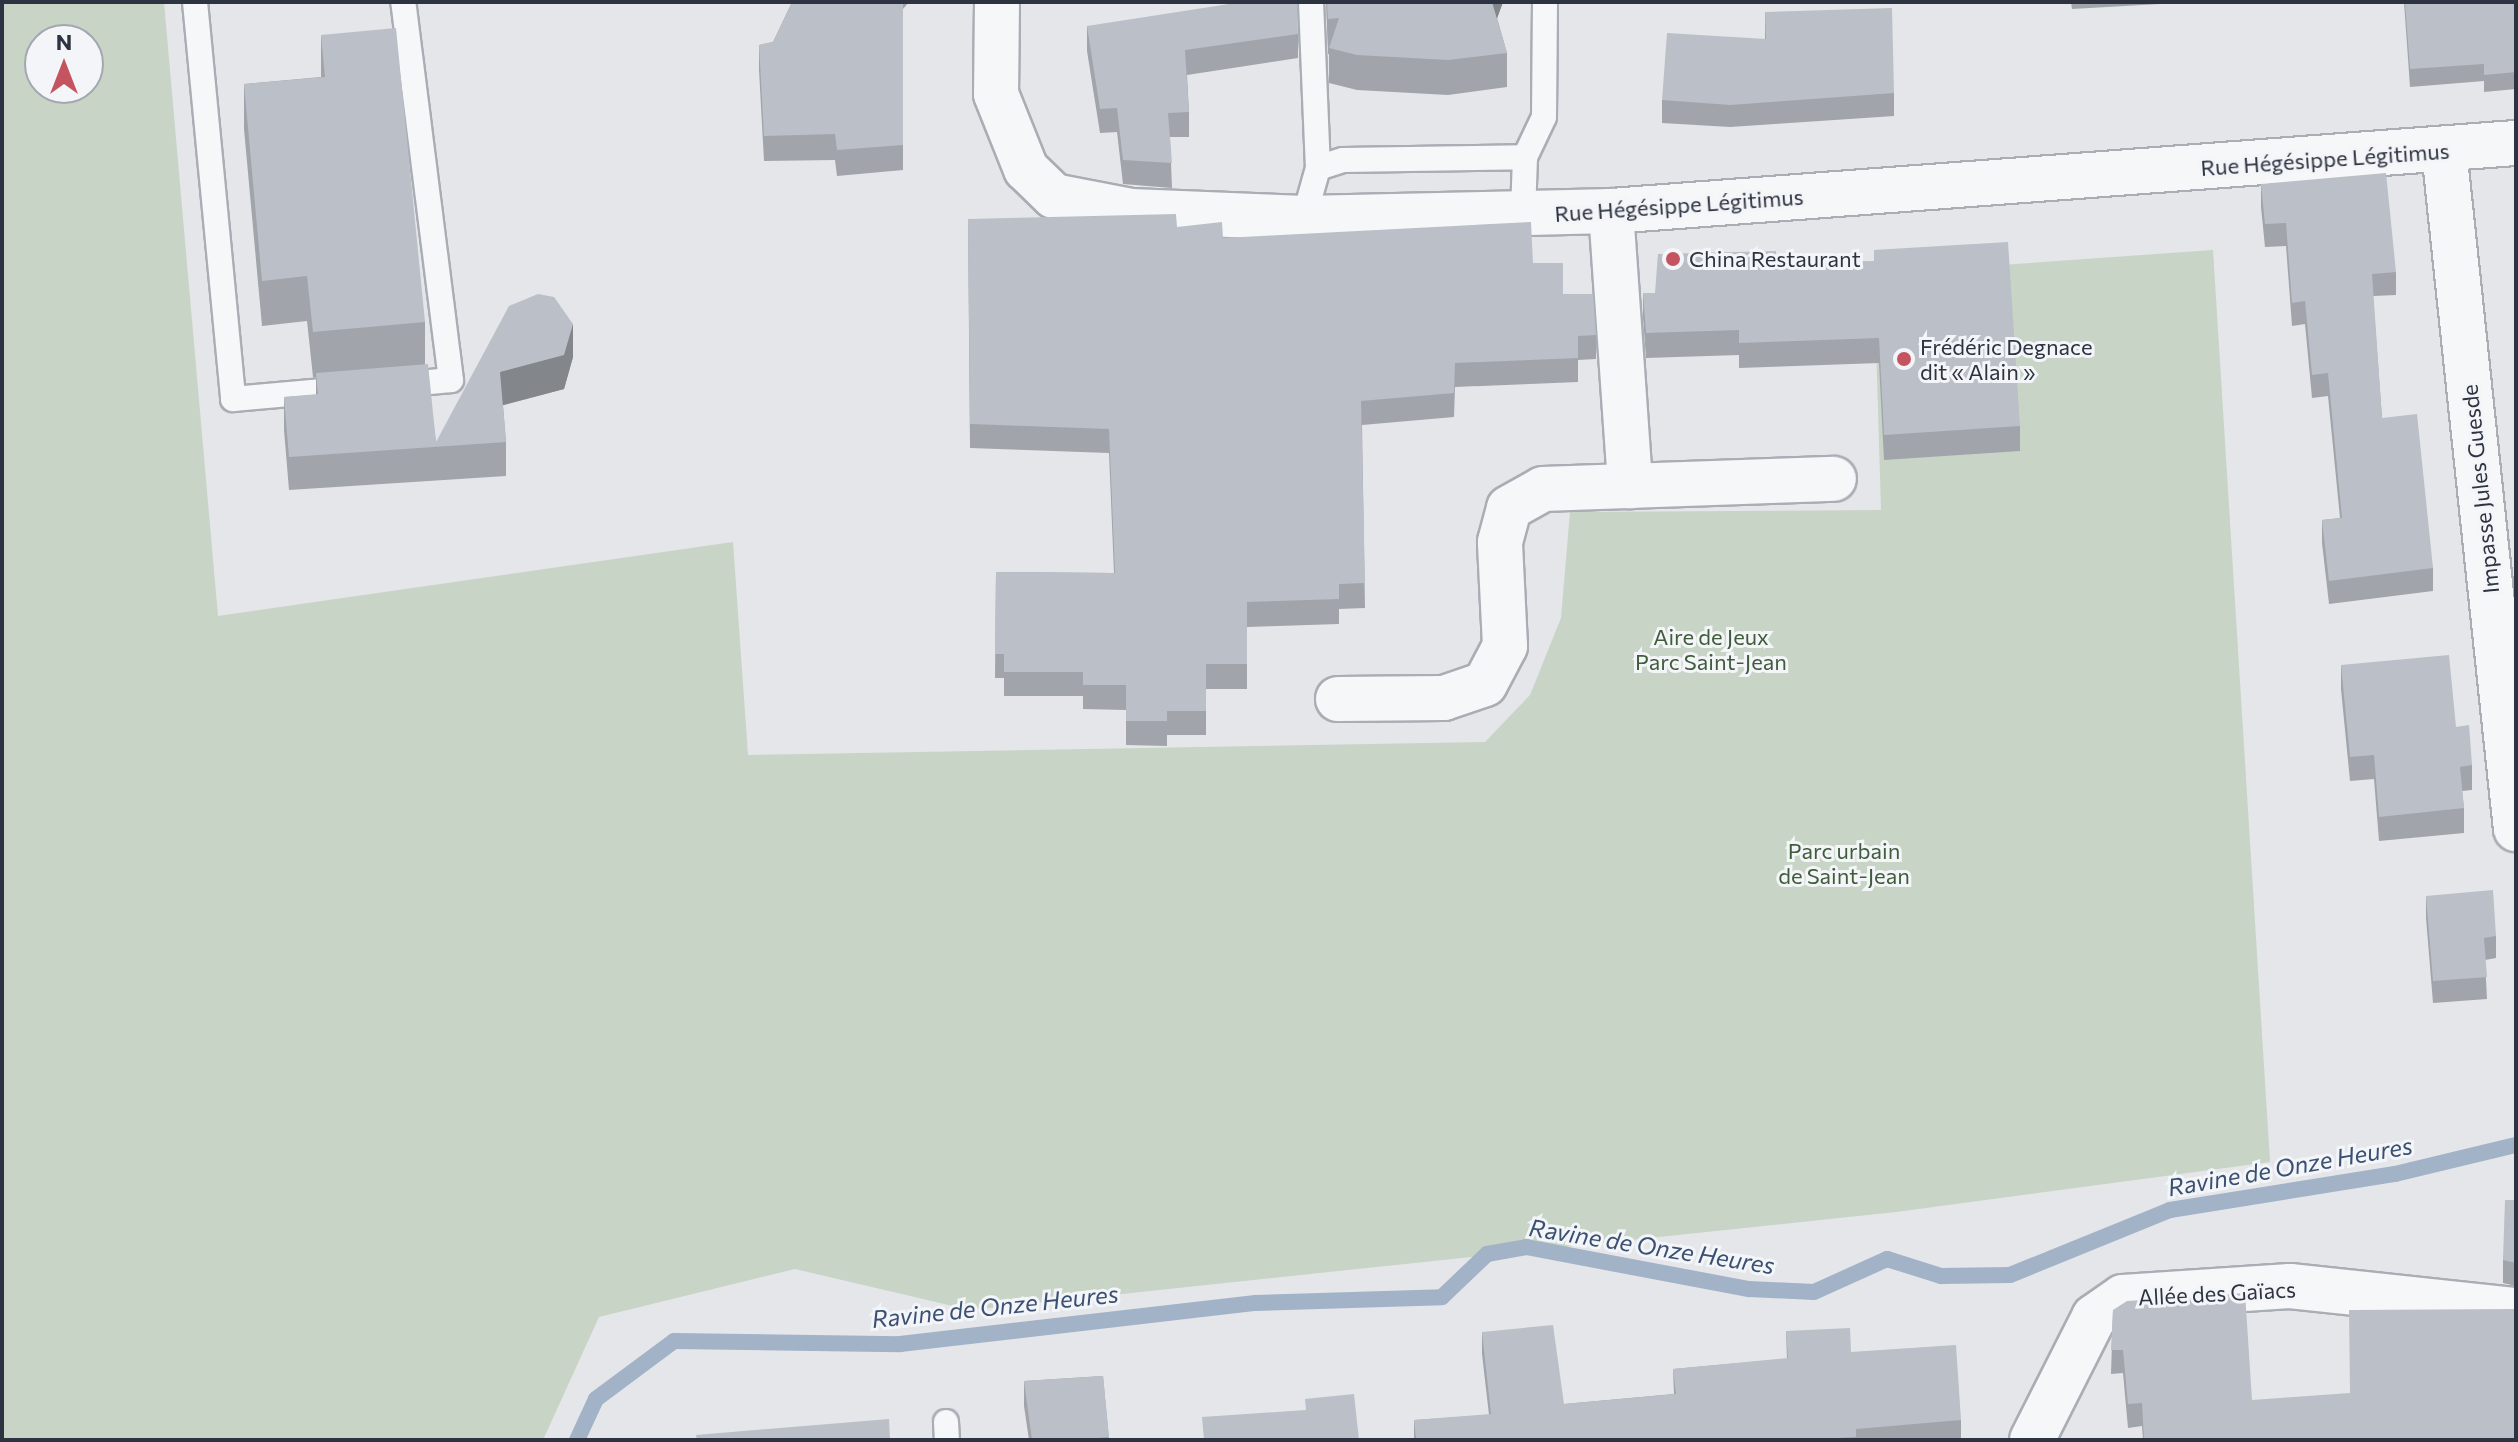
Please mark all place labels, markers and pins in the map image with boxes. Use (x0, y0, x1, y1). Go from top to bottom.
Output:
place label: China Restaurant (1689, 246, 1861, 272)
marker: China Restaurant (1664, 250, 1682, 268)
place label: Frédéric Degnace dit « Alain » (1920, 333, 2092, 384)
marker: Frédéric Degnace dit « Alain » (1895, 350, 1913, 368)

